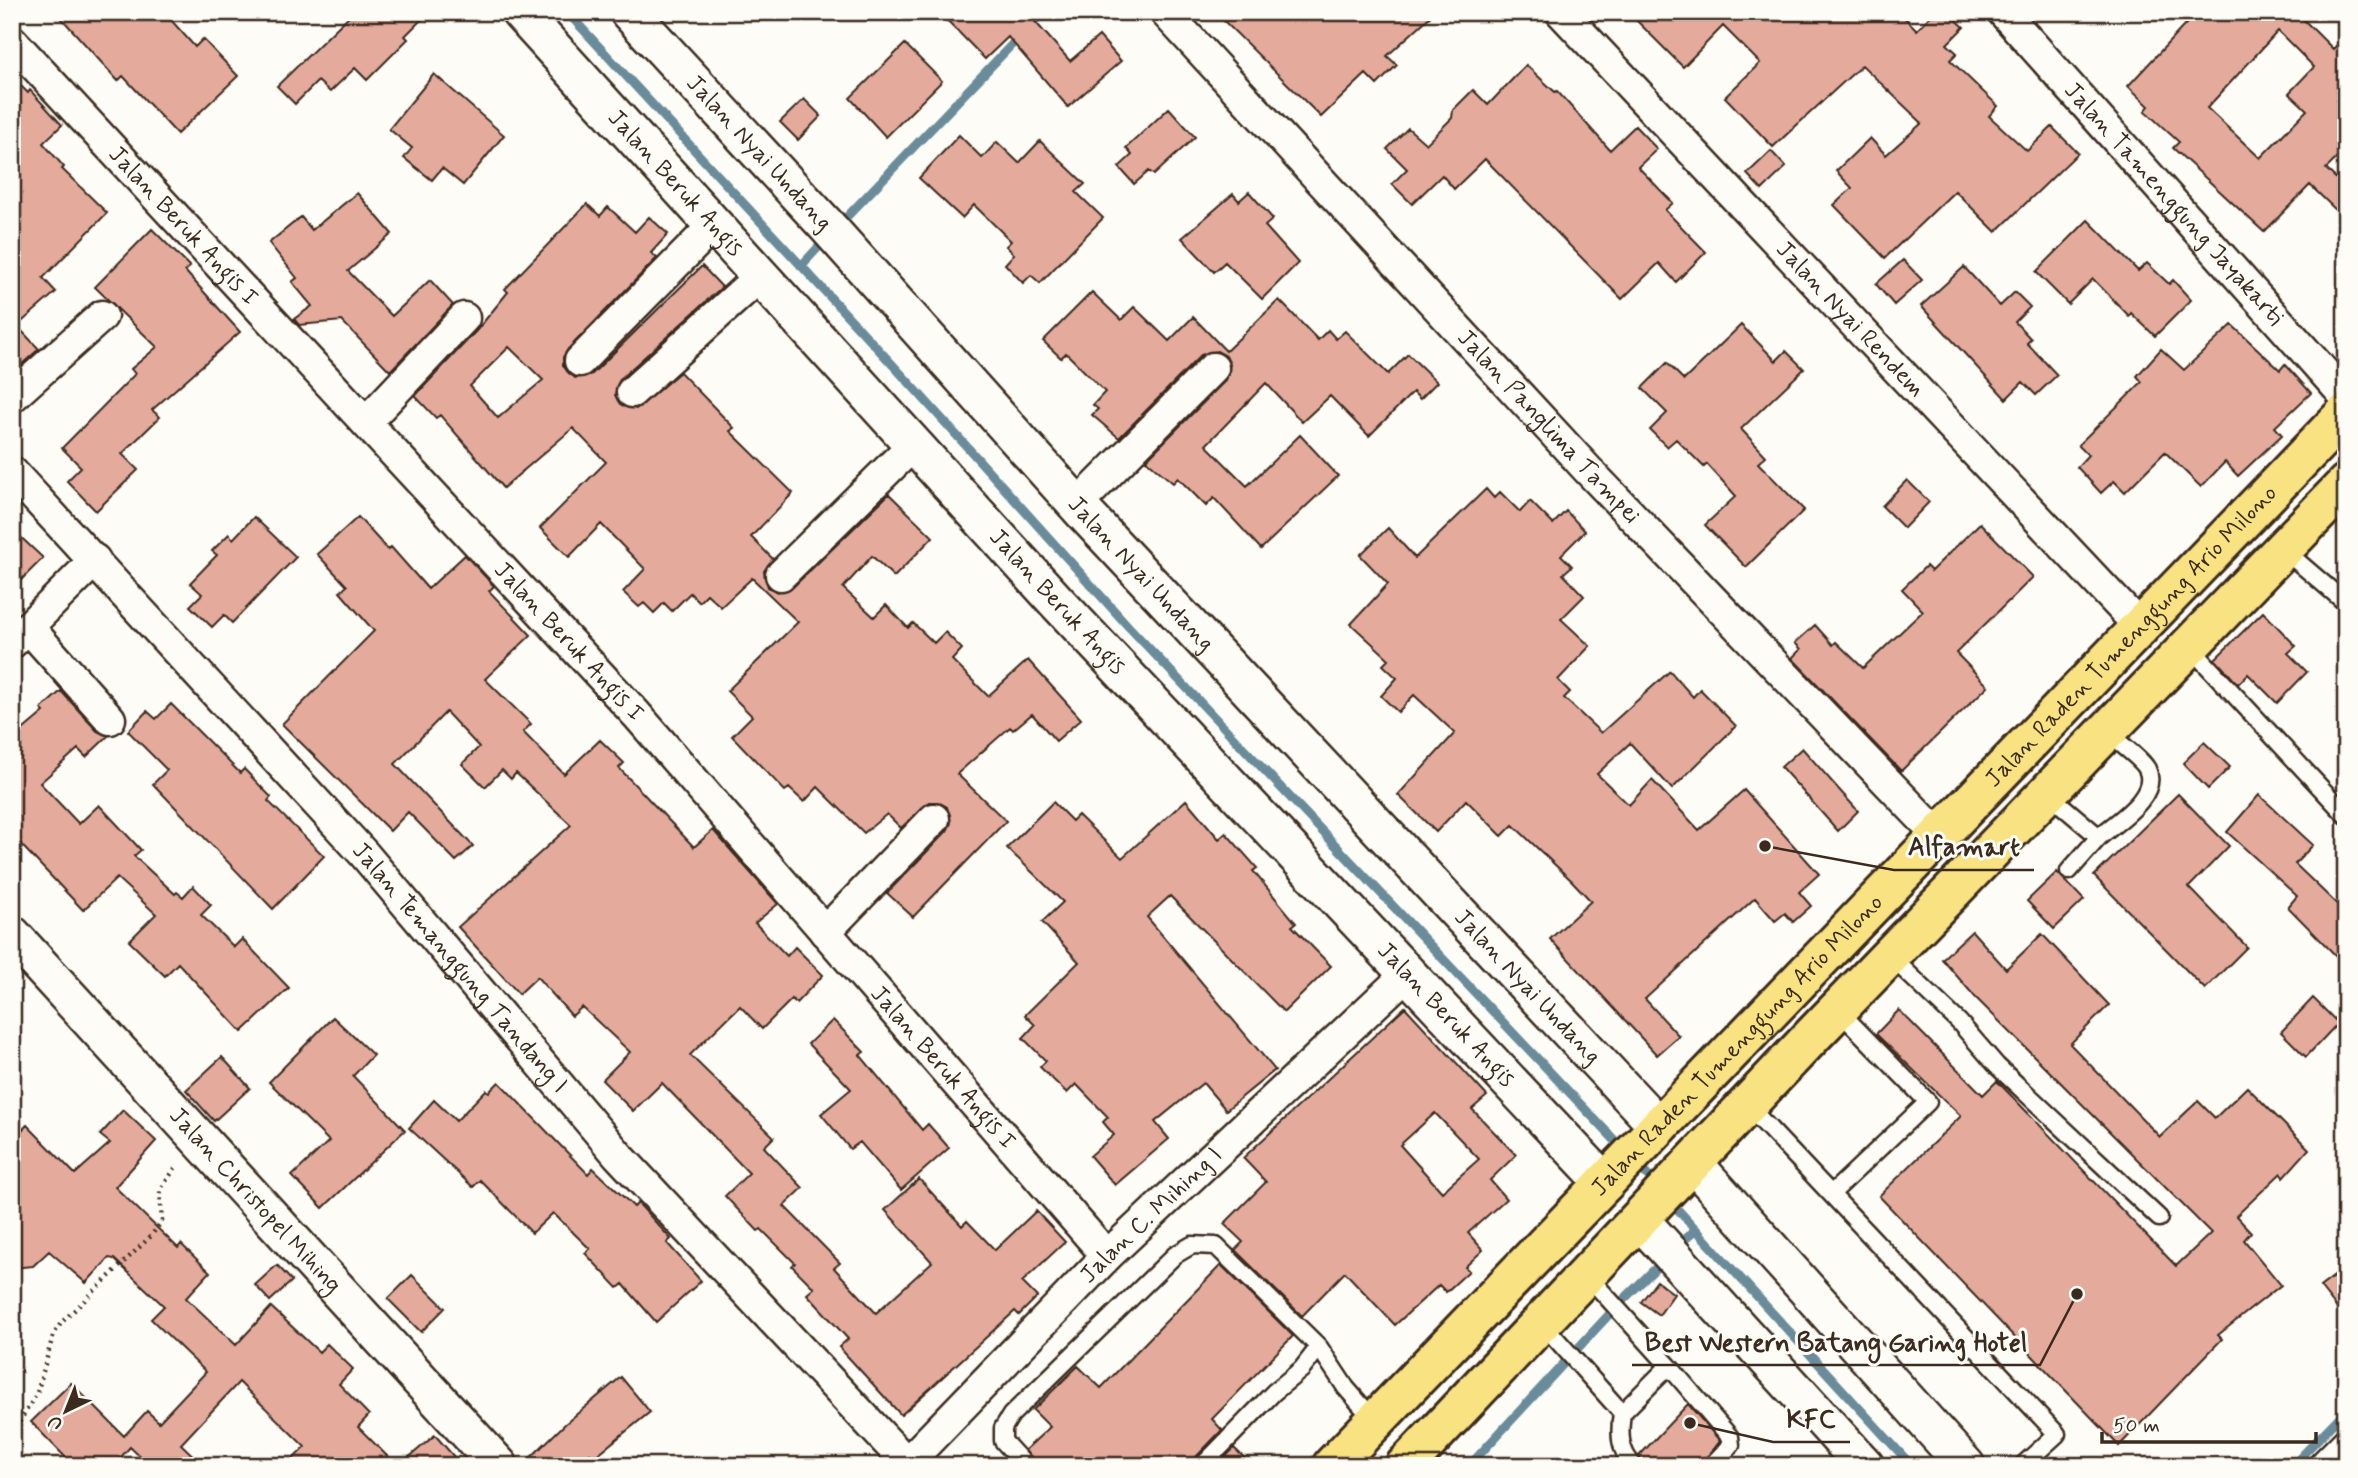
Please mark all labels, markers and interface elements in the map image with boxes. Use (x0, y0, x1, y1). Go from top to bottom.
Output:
street label: Jalan Nyai Undang (679, 68, 839, 238)
street label: Jalan Tamenggung Jayakarti (2057, 75, 2291, 332)
street label: Jalan Beruk Angis (601, 103, 750, 263)
street label: Jalan Beruk Angis I (101, 139, 265, 312)
street label: Jalan Nyai Rendem (1769, 234, 1931, 404)
street label: Jalan Panglima Tampei (1450, 323, 1647, 531)
street label: Jalan Raden Tumenggung Ario Milono (1978, 478, 2284, 794)
street label: Jalan Nyai Undang (1061, 489, 1221, 658)
street label: Jalan Beruk Angis (982, 522, 1133, 681)
street label: Jalan Beruk Angis I (487, 555, 651, 728)
callout: Alfamart (1894, 823, 2034, 870)
text: Alfamart (1908, 831, 2020, 865)
street label: Jalan Temanggung Tandang I (345, 835, 575, 1099)
street label: Jalan Raden Tumenggung Ario Milono (1584, 887, 1890, 1203)
street label: Jalan Nyai Undang (1447, 902, 1608, 1071)
street label: Jalan Beruk Angis (1370, 936, 1522, 1094)
street label: Jalan Beruk Angis I (863, 979, 1023, 1156)
street label: Jalan Christopel Mihing (162, 1101, 349, 1301)
street label: Jalan C. Mihing I (1073, 1140, 1229, 1290)
callout: Best Western Batang Garing Hotel (1632, 1318, 2040, 1365)
text: Best Western Batang Garing Hotel (1645, 1327, 2027, 1364)
north arrow (32, 1376, 102, 1446)
callout: KFC (1773, 1395, 1850, 1442)
scale bar (2102, 1401, 2316, 1445)
text: KFC (1786, 1404, 1836, 1438)
text: U (42, 1409, 68, 1436)
text: 50 m (2113, 1412, 2160, 1440)

